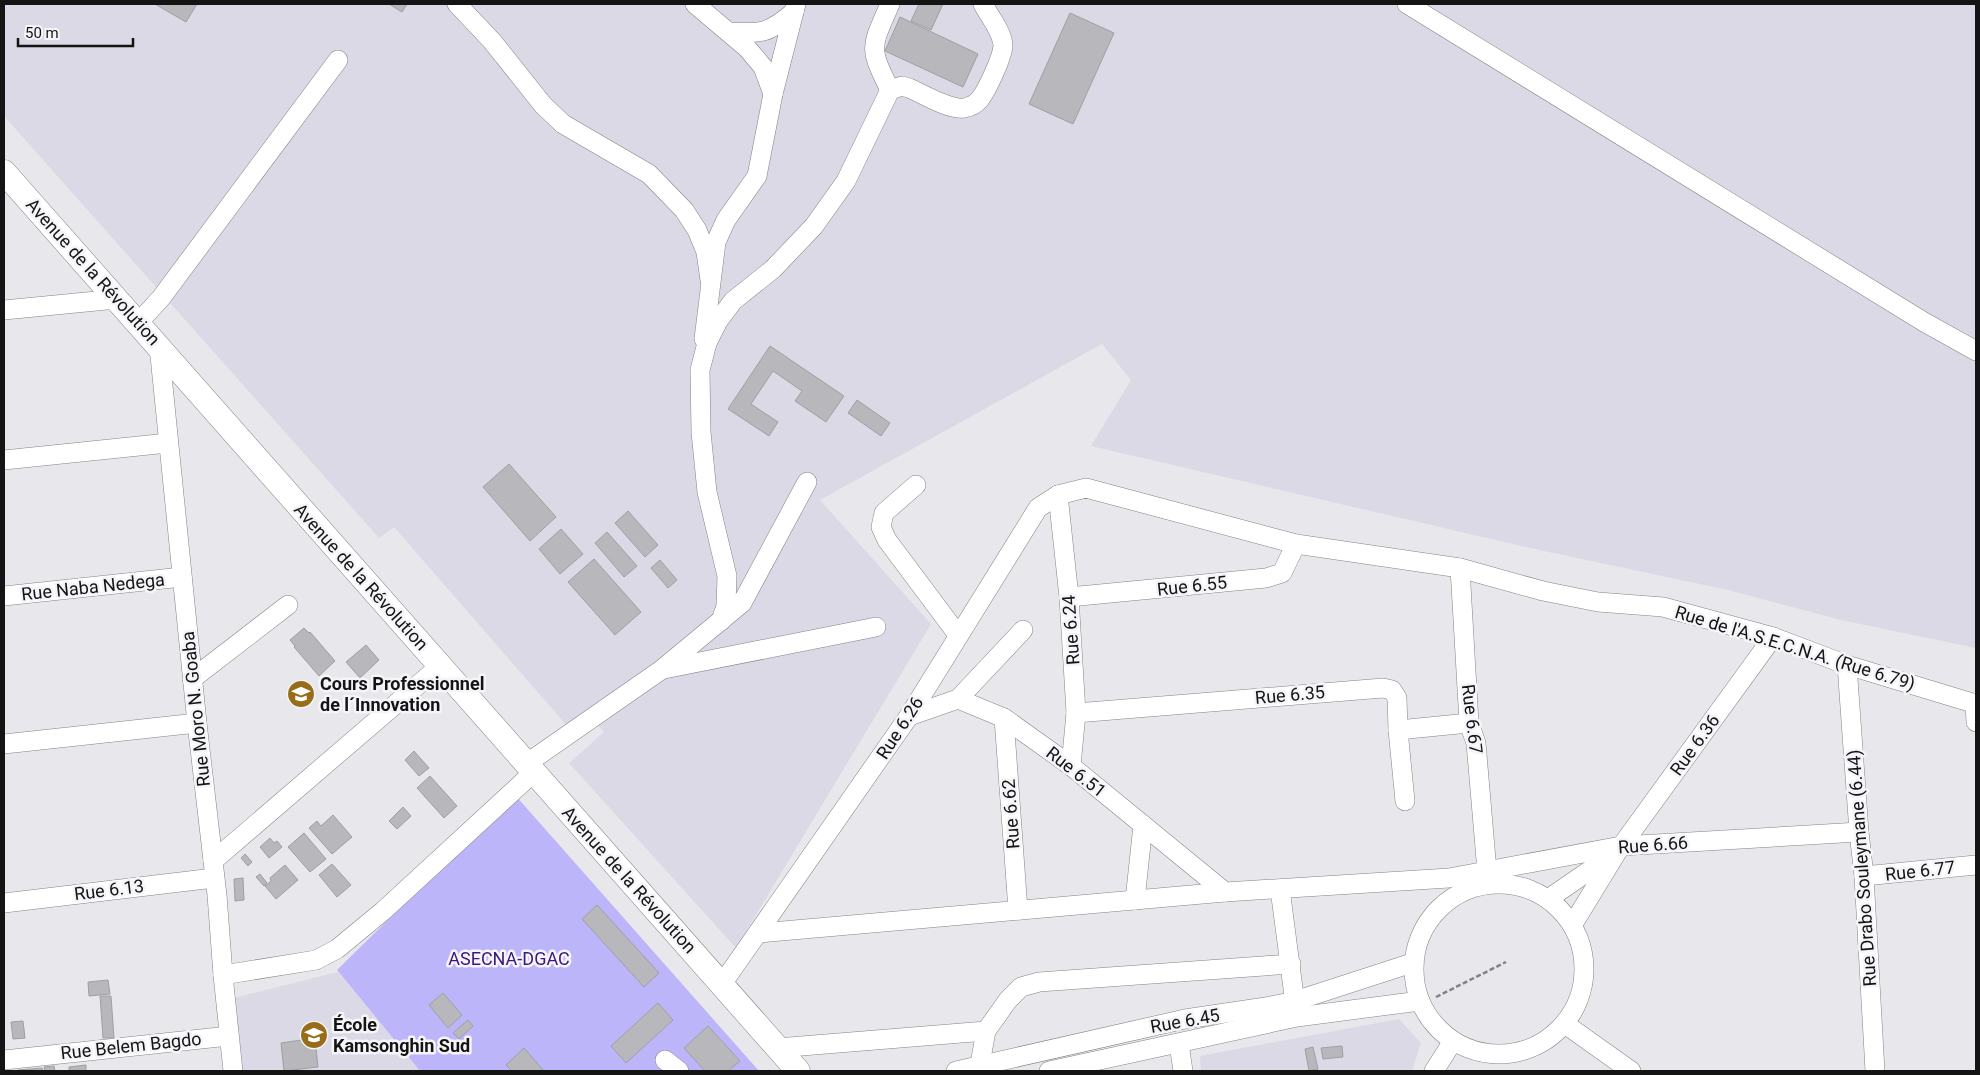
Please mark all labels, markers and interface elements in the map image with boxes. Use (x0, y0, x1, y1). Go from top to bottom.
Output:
scale bar (18, 15, 132, 47)
text: 50 m (25, 24, 59, 42)
street label: Avenue de la Révolution (22, 194, 165, 349)
street label: Avenue de la Révolution (290, 499, 433, 654)
street label: Rue Naba Nedega (20, 569, 166, 604)
street label: Rue 6.55 (1156, 571, 1228, 600)
street label: Rue 6.24 (1058, 594, 1083, 666)
street label: Rue de l'A.S.E.C.N.A. (Rue 6.79) (1672, 601, 1918, 695)
street label: Rue Moro N. Goaba (177, 630, 214, 788)
place label: Cours Professionnel de l´Innovation (320, 673, 484, 715)
school or university icon: Cours Professionnel de l´Innovation (286, 679, 316, 709)
street label: Rue 6.35 (1254, 681, 1326, 708)
street label: Rue 6.67 (1458, 683, 1487, 755)
street label: Rue 6.26 (872, 693, 927, 763)
street label: Rue 6.36 (1665, 710, 1724, 779)
street label: Rue 6.51 (1042, 742, 1110, 801)
street label: Rue Drabo Souleymane (6.44) (1843, 749, 1881, 987)
street label: Rue 6.62 (998, 778, 1023, 850)
street label: Avenue de la Révolution (558, 802, 701, 957)
street label: Rue 6.66 (1617, 832, 1689, 857)
street label: Rue 6.77 (1884, 856, 1956, 885)
street label: Rue 6.13 (73, 875, 145, 904)
park label: ASECNA-DGAC (448, 948, 570, 969)
street label: Rue 6.45 (1149, 1004, 1221, 1037)
place label: École Kamsonghin Sud (333, 1014, 470, 1056)
school or university icon: École Kamsonghin Sud (299, 1020, 329, 1050)
street label: Rue Belem Bagdo (59, 1028, 202, 1063)

